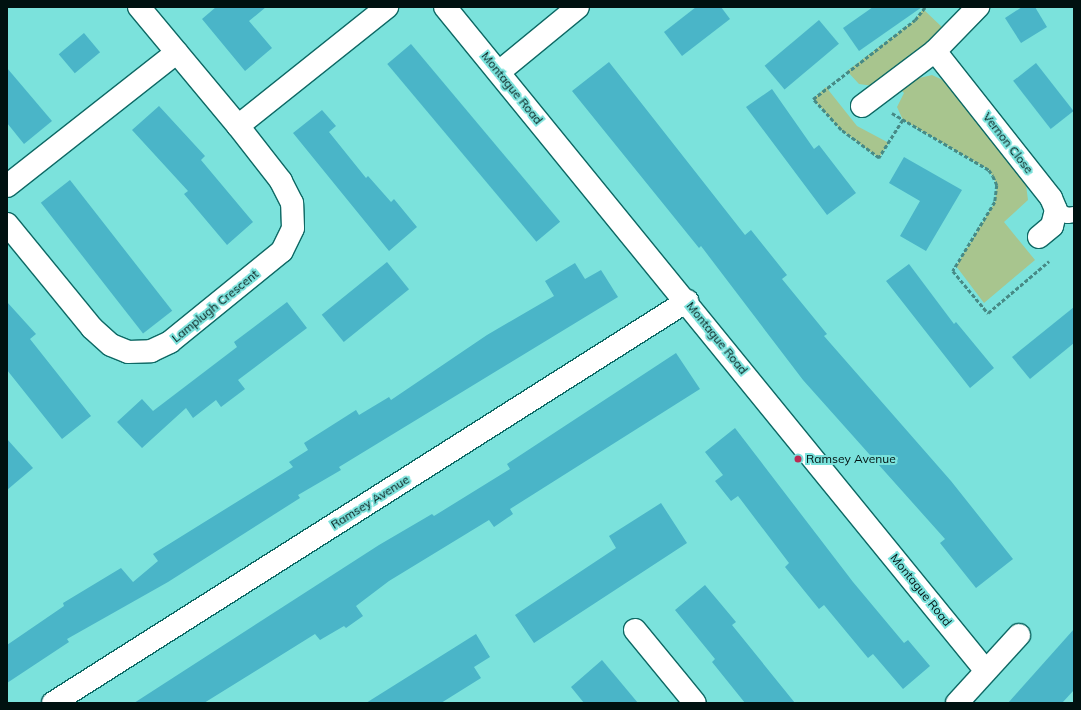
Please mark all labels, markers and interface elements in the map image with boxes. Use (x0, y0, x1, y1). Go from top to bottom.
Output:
street label: Montague Road (478, 49, 546, 127)
street label: Vernon Close (980, 110, 1036, 176)
street label: Lamplugh Crescent (169, 267, 261, 345)
street label: Montague Road (683, 299, 751, 377)
place label: Ramsey Avenue (806, 452, 896, 466)
marker: Ramsey Avenue (793, 454, 803, 464)
street label: Ramsey Avenue (328, 472, 412, 532)
street label: Montague Road (887, 551, 955, 629)

